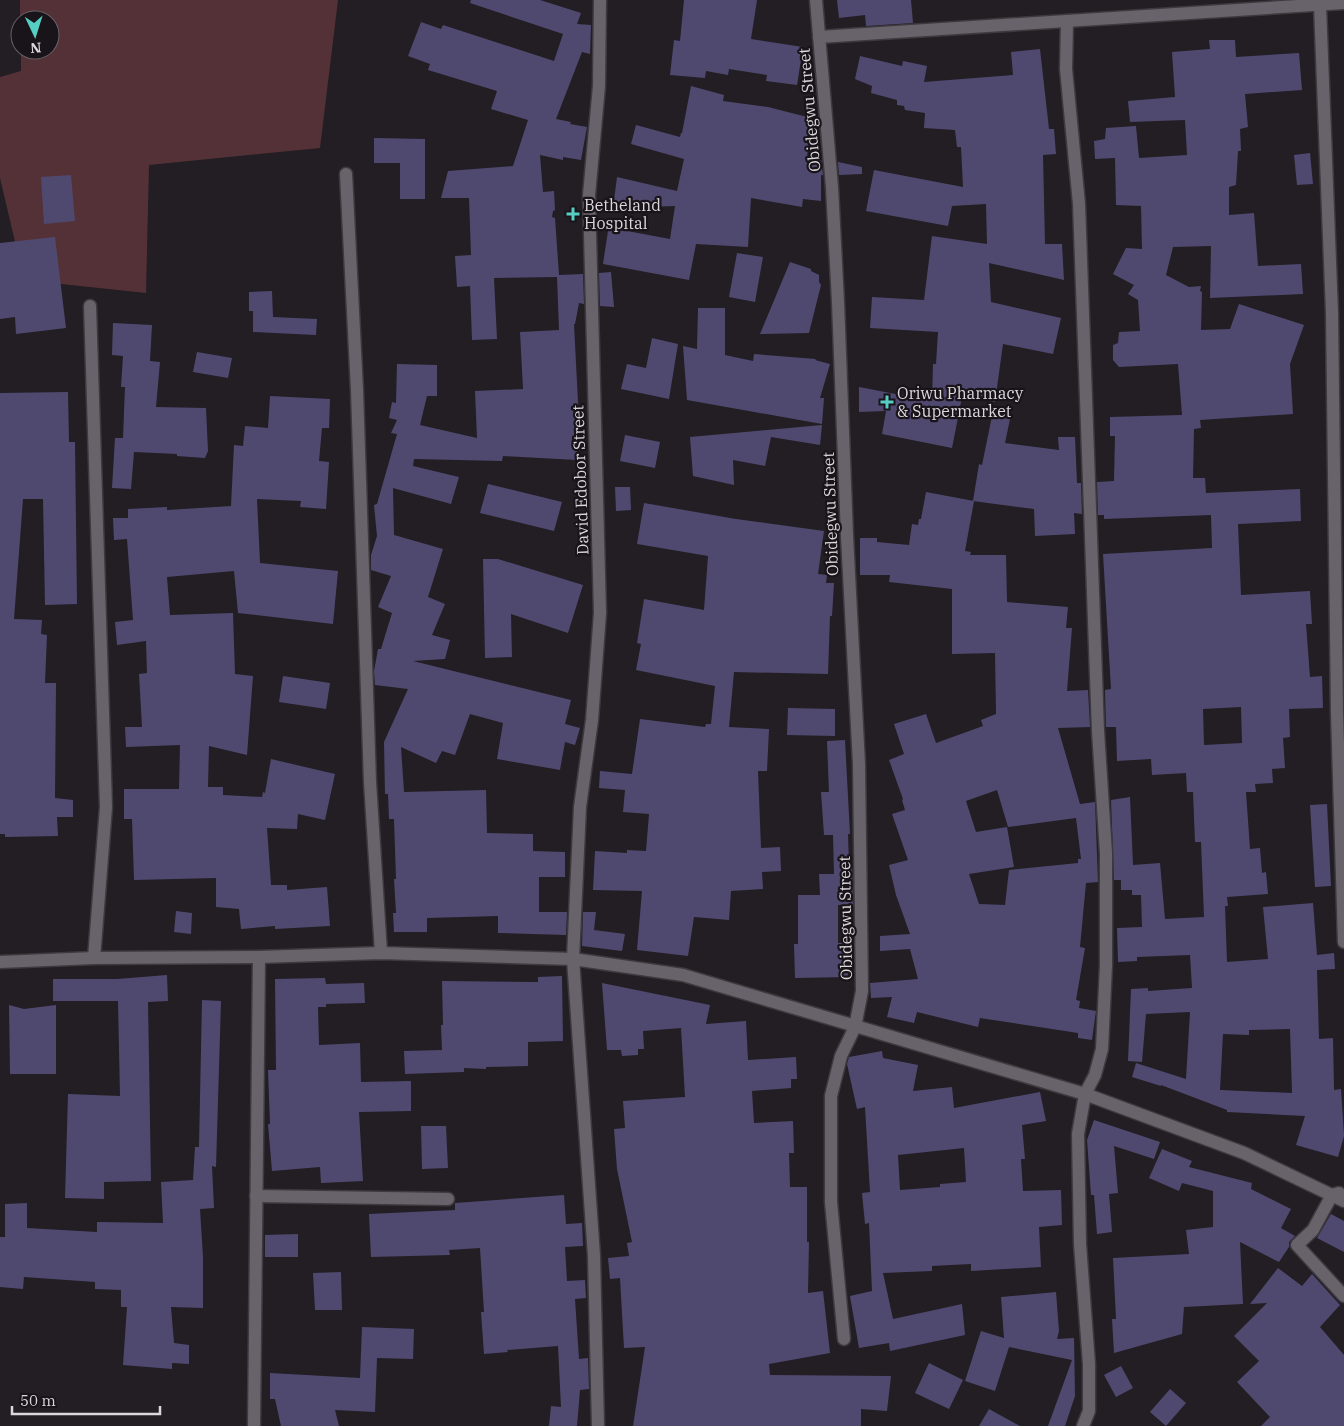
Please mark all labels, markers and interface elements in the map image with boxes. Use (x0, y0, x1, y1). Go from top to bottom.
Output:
north arrow (10, 10, 60, 60)
text: N (30, 39, 42, 57)
street label: Obidegwu Street (794, 47, 824, 173)
place label: Betheland Hospital (584, 195, 661, 233)
marker: Betheland Hospital (566, 207, 580, 221)
place label: Oriwu Pharmacy & Supermarket (897, 383, 1024, 421)
marker: Oriwu Pharmacy & Supermarket (881, 396, 893, 408)
street label: David Edobor Street (567, 404, 593, 555)
street label: Obidegwu Street (818, 451, 842, 576)
street label: Obidegwu Street (834, 855, 856, 980)
scale bar (12, 1384, 160, 1416)
text: 50 m (20, 1391, 56, 1410)

